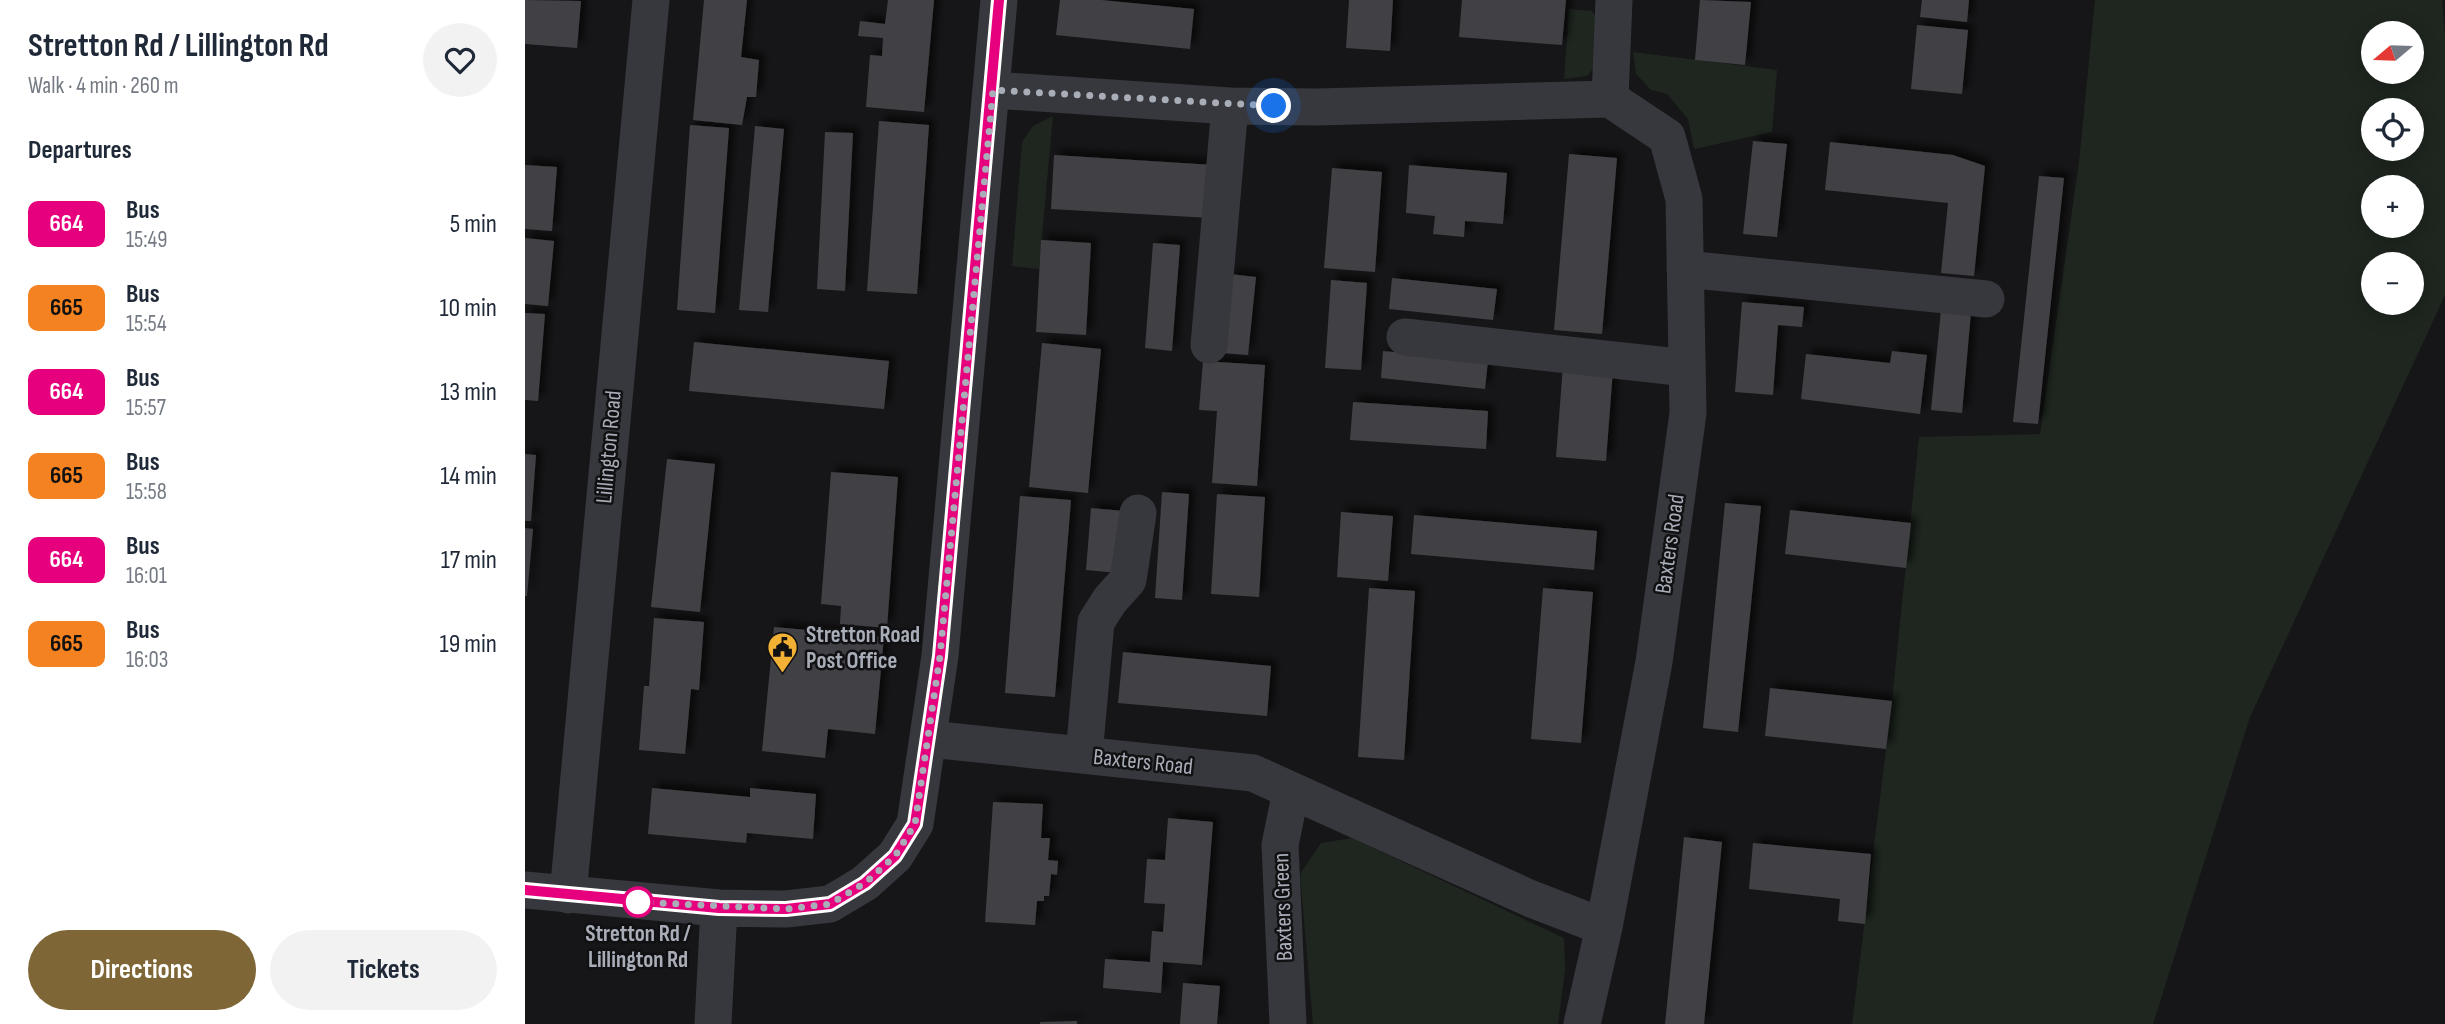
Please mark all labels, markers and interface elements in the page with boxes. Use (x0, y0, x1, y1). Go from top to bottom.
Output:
north arrow (2361, 21, 2424, 84)
map controls (2361, 21, 2424, 315)
button: heart (423, 23, 497, 97)
text: Stretton Rd / Lillington Rd (28, 26, 329, 66)
text: Walk · 4 min · 260 m (28, 72, 178, 100)
your location (1256, 88, 1291, 123)
button: locate (2361, 98, 2424, 161)
text: Departures (28, 135, 132, 166)
button: + (2361, 175, 2424, 238)
text: Bus (126, 195, 160, 226)
text: 664 (49, 209, 84, 238)
text: 5 min (450, 209, 497, 240)
text: 15:49 (126, 226, 167, 254)
button: − (2361, 252, 2424, 315)
text: Bus (126, 279, 160, 310)
text: 665 (50, 293, 83, 322)
text: 10 min (440, 293, 497, 324)
text: 15:54 (126, 310, 167, 338)
text: Bus (126, 363, 160, 394)
text: 664 (49, 377, 84, 406)
text: 13 min (440, 377, 497, 408)
street label: Lillington Road (590, 389, 628, 505)
text: 15:57 (126, 394, 166, 422)
text: Bus (126, 447, 160, 478)
text: 665 (50, 461, 83, 490)
text: 14 min (440, 461, 497, 492)
text: 15:58 (126, 478, 167, 506)
street label: Baxters Road (1649, 492, 1691, 596)
text: Bus (126, 531, 160, 562)
text: 664 (49, 545, 84, 574)
text: 17 min (441, 545, 497, 576)
text: 16:01 (126, 562, 167, 590)
text: Bus (126, 615, 160, 646)
place label: Stretton Road Post Office (806, 621, 920, 675)
text: 665 (50, 629, 83, 658)
text: 19 min (440, 629, 497, 660)
public building icon: Stretton Road Post Office (766, 631, 800, 675)
text: 16:03 (126, 646, 168, 674)
street label: Baxters Road (1092, 743, 1194, 781)
street label: Baxters Green (1267, 853, 1299, 961)
marker: Stretton Rd / Lillington Rd (623, 887, 653, 917)
place label: Stretton Rd / Lillington Rd (585, 920, 691, 974)
button: Directions (28, 930, 256, 1010)
button: Tickets (270, 930, 497, 1010)

